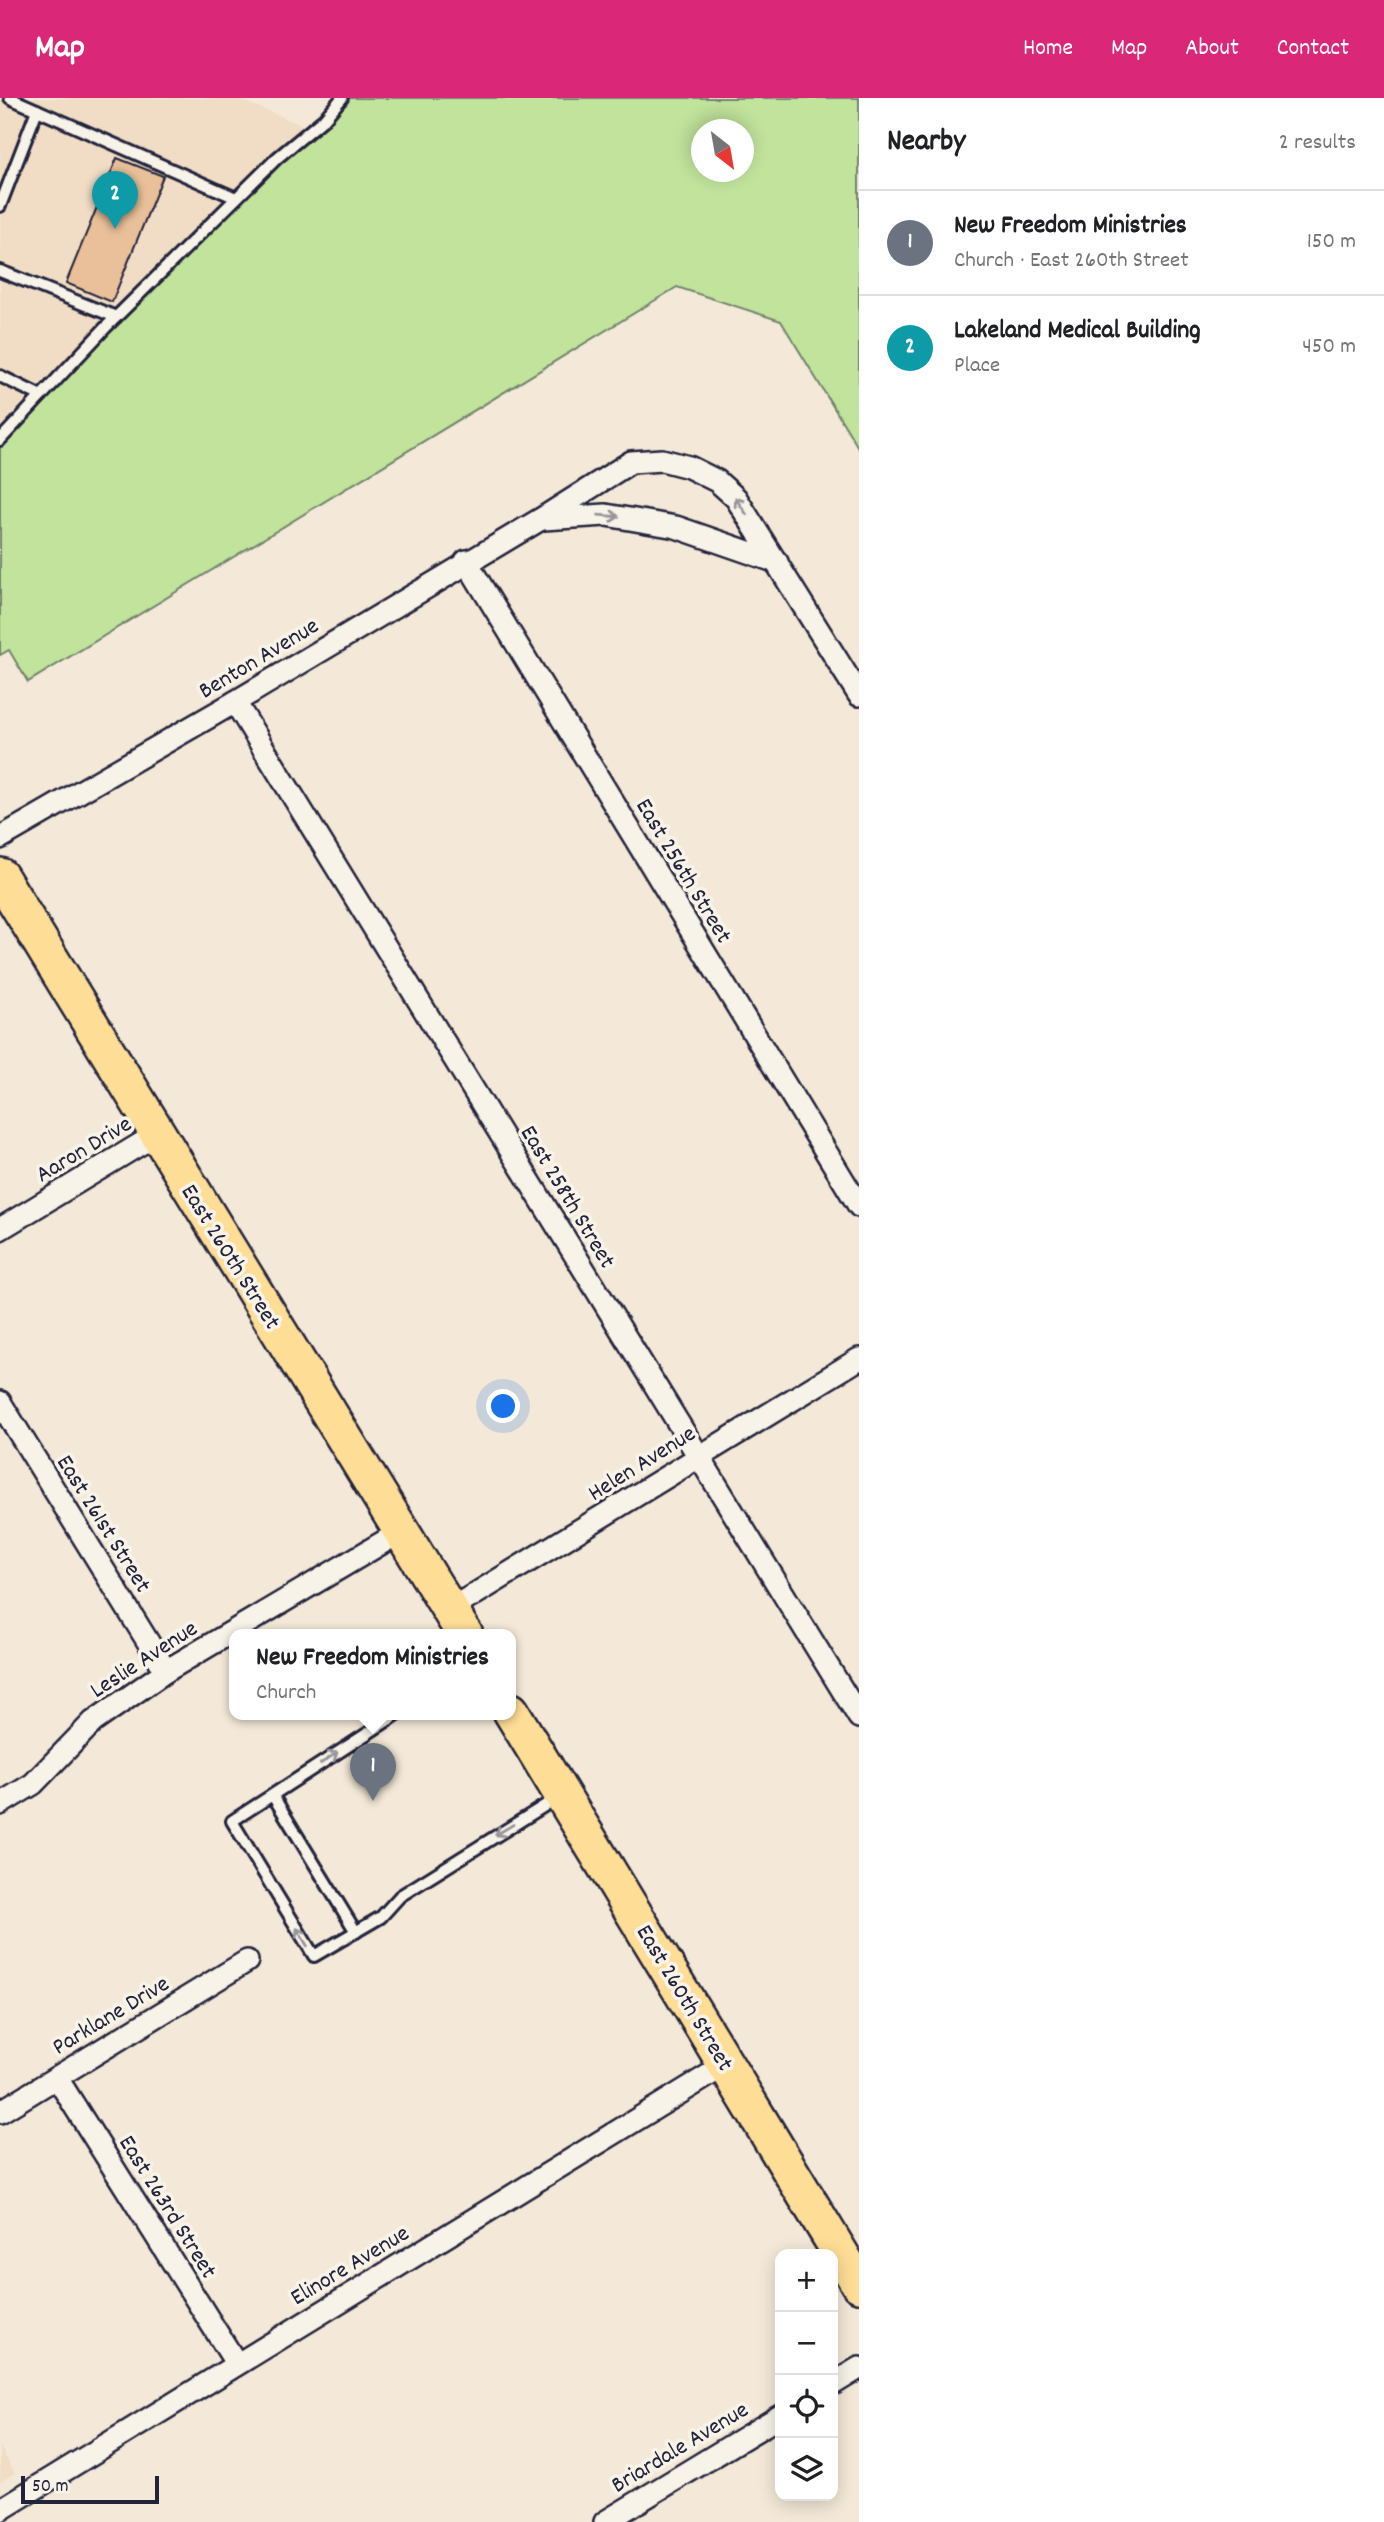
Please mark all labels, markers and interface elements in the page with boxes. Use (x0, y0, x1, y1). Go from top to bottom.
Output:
text: Map (35, 26, 85, 73)
text: Home (1023, 32, 1073, 66)
text: Map (1111, 32, 1147, 66)
text: About (1185, 32, 1239, 66)
text: Contact (1277, 32, 1349, 66)
north arrow (691, 119, 754, 182)
text: Nearby (887, 122, 965, 165)
text: 2 results (1279, 127, 1356, 160)
pin: 2 (92, 171, 138, 229)
text: New Freedom Ministries (954, 208, 1187, 245)
text: 1 (907, 226, 913, 259)
text: 150 m (1307, 226, 1356, 259)
text: Church · East 260th Street (954, 245, 1189, 278)
text: Lakeland Medical Building (954, 313, 1201, 350)
text: 2 (905, 331, 915, 364)
text: 450 m (1302, 331, 1356, 364)
text: Place (954, 350, 1000, 383)
one-way arrow (734, 497, 748, 516)
one-way arrow (597, 510, 620, 523)
street label: Benton Avenue (193, 610, 326, 709)
street label: East 256th Street (626, 793, 739, 951)
street label: Aaron Drive (30, 1109, 139, 1193)
street label: East 258th Street (510, 1120, 623, 1276)
street label: East 260th Street (171, 1178, 288, 1337)
your location (486, 1389, 520, 1423)
street label: Helen Avenue (582, 1418, 703, 1511)
street label: East 261st Street (46, 1449, 159, 1600)
street label: Leslie Avenue (84, 1613, 205, 1708)
popup (229, 1629, 516, 1720)
text: New Freedom Ministries (256, 1640, 489, 1677)
text: Church (256, 1677, 316, 1710)
pin: 1 (350, 1743, 396, 1801)
one-way arrow (319, 1750, 339, 1764)
one-way arrow (495, 1824, 515, 1838)
street label: East 260th Street (626, 1919, 741, 2078)
one-way arrow (295, 1927, 309, 1947)
street label: Parklane Drive (47, 1968, 177, 2065)
street label: East 263rd Street (109, 2129, 224, 2286)
street label: Elinore Avenue (285, 2218, 416, 2315)
map controls (775, 2249, 838, 2501)
button: + (775, 2249, 838, 2312)
button: − (775, 2312, 838, 2375)
button: locate (775, 2375, 838, 2438)
street label: Briardale Avenue (605, 2394, 756, 2503)
button: layers (775, 2438, 838, 2501)
scale bar (21, 2473, 159, 2505)
text: 50 m (32, 2474, 69, 2501)

